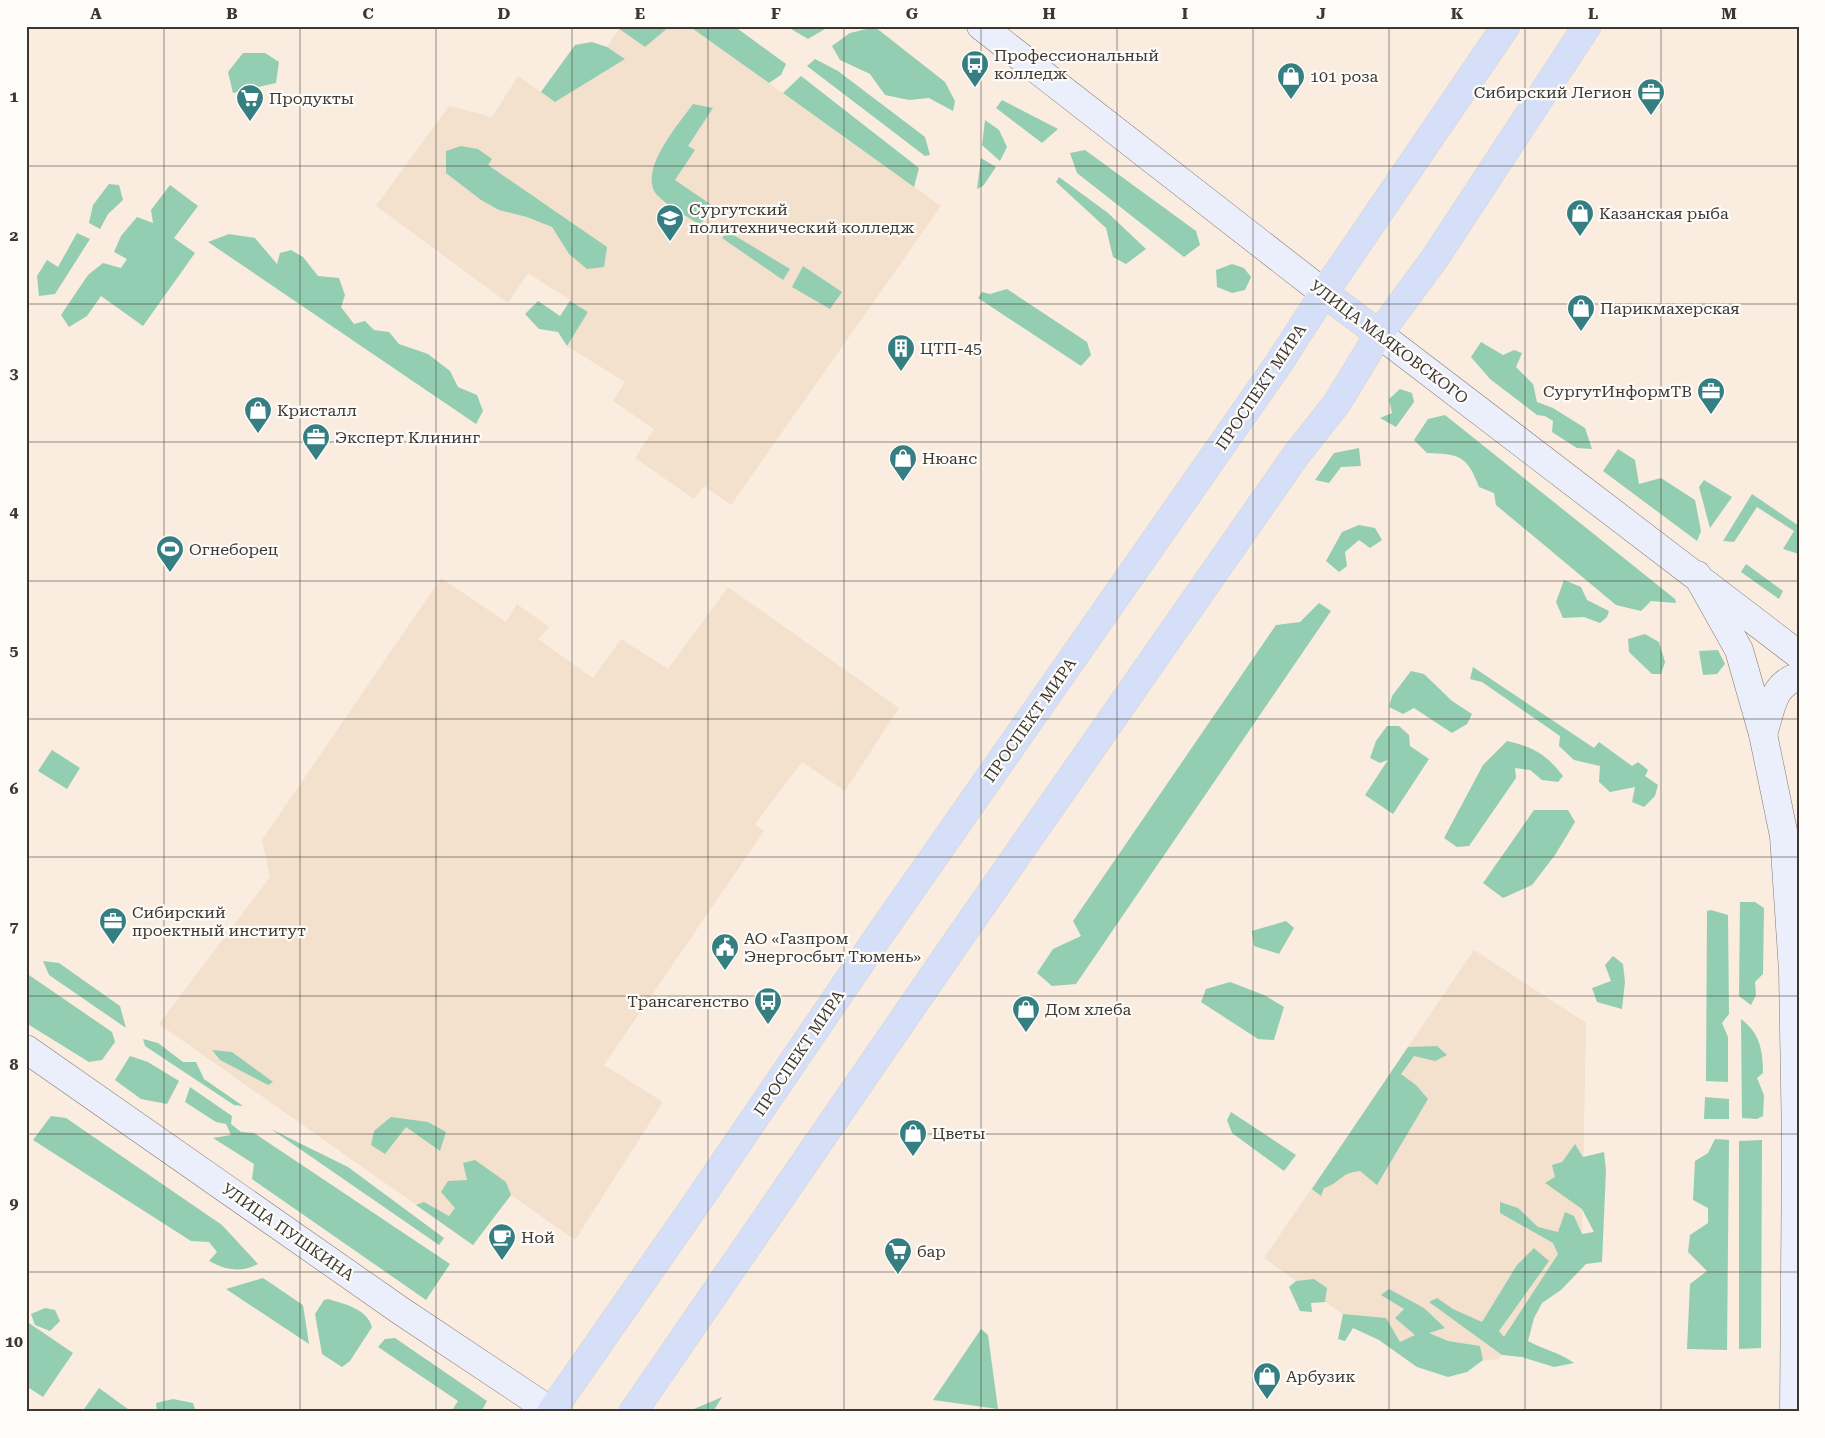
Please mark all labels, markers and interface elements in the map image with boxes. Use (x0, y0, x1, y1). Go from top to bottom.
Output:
text: A (90, 4, 102, 23)
text: B (226, 4, 238, 23)
text: C (362, 4, 374, 23)
text: D (498, 4, 511, 23)
text: E (635, 4, 645, 23)
text: F (771, 4, 781, 23)
text: G (906, 4, 919, 23)
text: H (1042, 4, 1056, 23)
text: I (1182, 4, 1188, 23)
text: J (1316, 4, 1326, 23)
text: K (1451, 4, 1464, 23)
text: L (1588, 4, 1598, 23)
text: M (1721, 4, 1737, 23)
place label: Профессиональный колледж (994, 46, 1159, 83)
bus stop icon: Профессиональный колледж (960, 49, 990, 88)
shop icon: 101 роза (1276, 61, 1306, 100)
place label: 101 роза (1310, 67, 1378, 86)
office icon: Сибирский Легион (1636, 77, 1666, 116)
supermarket icon: Продукты (235, 83, 265, 122)
place label: Сибирский Легион (1474, 83, 1632, 102)
text: 1 (10, 87, 19, 106)
place label: Продукты (269, 89, 354, 108)
shop icon: Казанская рыба (1565, 198, 1595, 237)
place label: Сургутский политехнический колледж (689, 200, 915, 237)
school or university icon: Сургутский политехнический колледж (655, 203, 685, 242)
place label: Казанская рыба (1599, 204, 1729, 223)
text: 2 (10, 226, 19, 245)
street label: УЛИЦА МАЯКОВСКОГО (1306, 276, 1472, 408)
shop icon: Парикмахерская (1566, 293, 1596, 332)
place label: Парикмахерская (1600, 299, 1740, 318)
street label: ПРОСПЕКТ МИРА (1212, 320, 1311, 453)
building icon: ЦТП-45 (886, 333, 916, 372)
place label: ЦТП-45 (920, 339, 982, 358)
text: 3 (10, 364, 19, 383)
office icon: СургутИнформТВ (1696, 376, 1726, 415)
place label: СургутИнформТВ (1543, 382, 1692, 401)
shop icon: Кристалл (243, 395, 273, 434)
place label: Кристалл (277, 401, 357, 420)
office icon: Эксперт Клининг (301, 422, 331, 461)
place label: Эксперт Клининг (335, 428, 480, 447)
shop icon: Нюанс (888, 443, 918, 482)
place label: Нюанс (922, 449, 977, 468)
text: 4 (10, 502, 19, 521)
sports icon: Огнеборец (155, 534, 185, 573)
place label: Огнеборец (189, 540, 278, 559)
text: 5 (10, 641, 19, 660)
street label: ПРОСПЕКТ МИРА (980, 654, 1081, 786)
text: 6 (10, 779, 19, 798)
place label: Сибирский проектный институт (132, 903, 306, 940)
office icon: Сибирский проектный институт (98, 906, 128, 945)
text: 7 (10, 917, 19, 936)
place label: АО «Газпром Энергосбыт Тюмень» (744, 929, 921, 966)
public building icon: АО «Газпром Энергосбыт Тюмень» (710, 932, 740, 971)
street label: ПРОСПЕКТ МИРА (750, 986, 849, 1119)
bus stop icon: Трансагенство (753, 986, 783, 1025)
place label: Трансагенство (627, 992, 749, 1011)
shop icon: Дом хлеба (1011, 994, 1041, 1033)
place label: Дом хлеба (1045, 1000, 1131, 1019)
text: 8 (10, 1055, 19, 1074)
shop icon: Цветы (898, 1118, 928, 1157)
place label: Цветы (932, 1124, 985, 1143)
street label: УЛИЦА ПУШКИНА (218, 1179, 358, 1285)
text: 9 (10, 1194, 19, 1213)
cafe icon: Ной (487, 1222, 517, 1261)
place label: Ной (521, 1228, 555, 1247)
supermarket icon: бар (883, 1236, 913, 1275)
place label: бар (917, 1242, 946, 1261)
text: 10 (5, 1332, 23, 1351)
shop icon: Арбузик (1252, 1361, 1282, 1400)
place label: Арбузик (1286, 1367, 1356, 1386)

